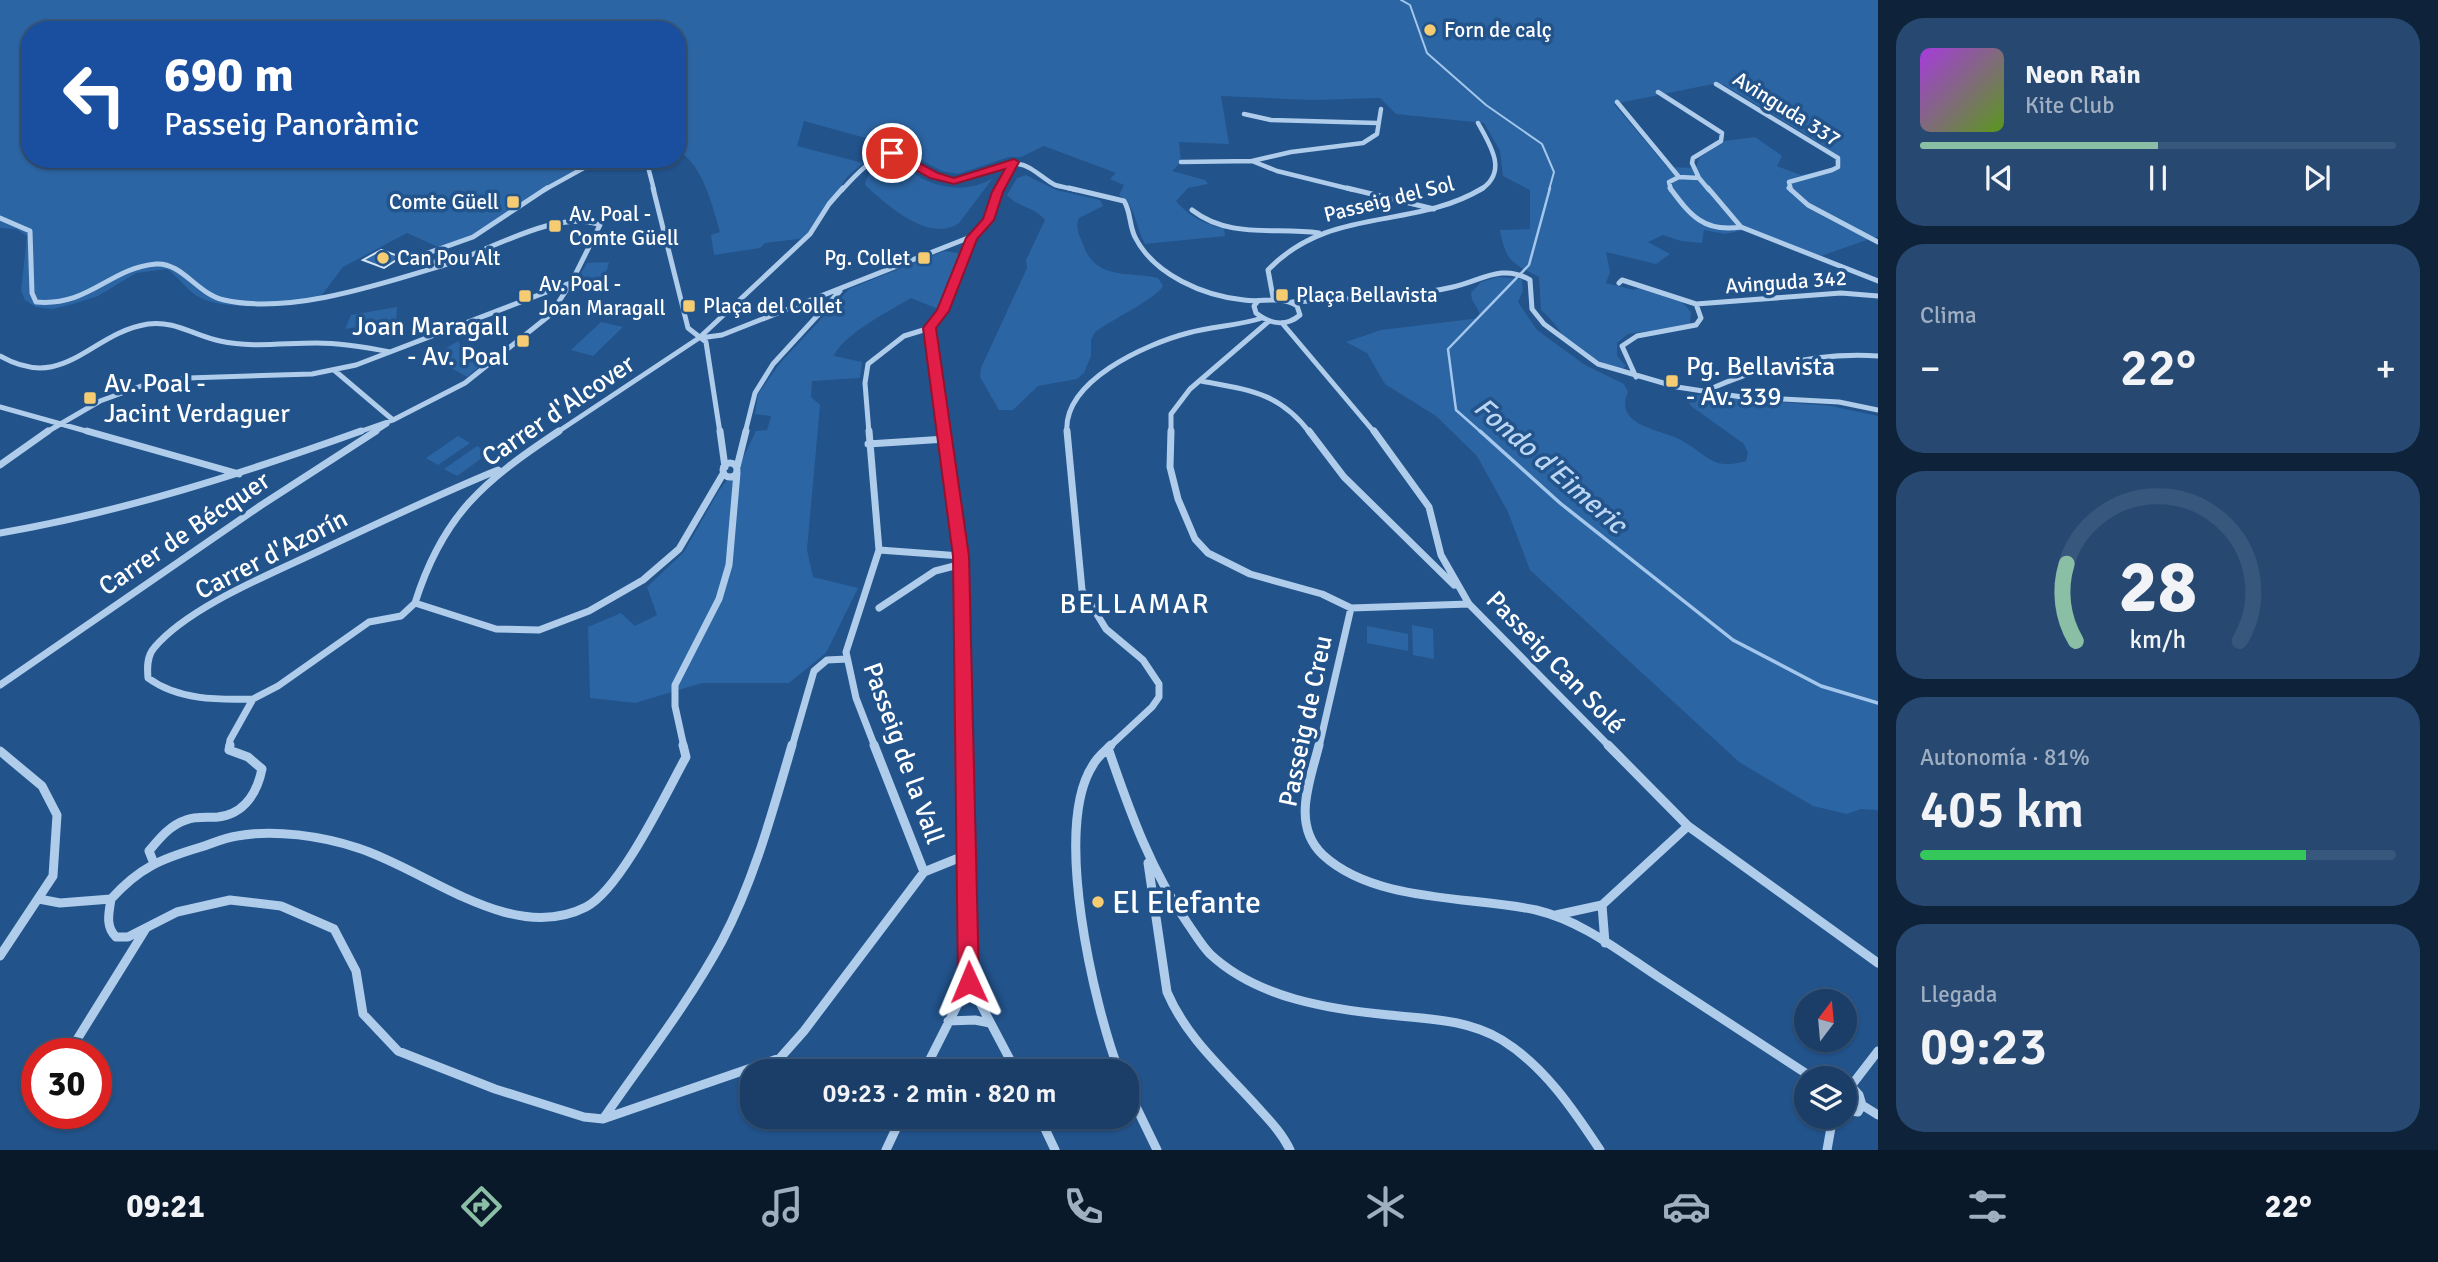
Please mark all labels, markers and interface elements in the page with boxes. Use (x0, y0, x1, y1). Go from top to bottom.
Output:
place label: Forn de calç (1444, 17, 1552, 43)
marker: Forn de calç (1422, 22, 1438, 38)
text: 690 m (164, 45, 294, 105)
icon: left (49, 49, 140, 140)
text: Neon Rain (2025, 59, 2141, 91)
street label: Avinguda 337 (1728, 66, 1846, 152)
text: Kite Club (2025, 91, 2114, 120)
text: Passeig Panoràmic (164, 105, 419, 144)
pin (862, 123, 922, 183)
icon: arrive (873, 134, 911, 172)
icon: previous (1980, 159, 2018, 197)
icon: pause (2139, 159, 2177, 197)
icon: next (2298, 159, 2336, 197)
street label: Passeig del Sol (1321, 170, 1457, 228)
place label: Comte Güell (389, 189, 499, 215)
marker: Comte Güell (505, 194, 521, 210)
place label: Av. Poal - Comte Güell (569, 201, 679, 251)
marker: Av. Poal - Comte Güell (547, 218, 563, 234)
place label: Can Pou Alt (397, 245, 500, 271)
place label: Pg. Collet (824, 245, 910, 271)
marker: Can Pou Alt (375, 250, 391, 266)
marker: Pg. Collet (916, 250, 932, 266)
street label: Avinguda 342 (1724, 265, 1848, 299)
place label: Av. Poal - Joan Maragall (539, 271, 666, 321)
place label: Plaça Bellavista (1296, 282, 1438, 308)
marker: Plaça Bellavista (1274, 287, 1290, 303)
marker: Av. Poal - Joan Maragall (517, 288, 533, 304)
place label: Plaça del Collet (703, 293, 842, 319)
marker: Plaça del Collet (681, 298, 697, 314)
text: Clima (1920, 301, 1977, 330)
place label: Joan Maragall - Av. Poal (352, 311, 509, 373)
marker: Joan Maragall - Av. Poal (515, 333, 531, 349)
text: 22° (2120, 336, 2196, 400)
text: − (1920, 345, 1941, 392)
text: + (2375, 345, 2396, 392)
street label: Carrer d'Alcover (476, 348, 641, 474)
place label: Pg. Bellavista - Av. 339 (1686, 351, 1835, 413)
place label: Av. Poal - Jacint Verdaguer (104, 368, 290, 430)
marker: Pg. Bellavista - Av. 339 (1664, 373, 1680, 389)
marker: Av. Poal - Jacint Verdaguer (82, 390, 98, 406)
water label: Fondo d'Eimeric (1467, 390, 1635, 542)
street label: Carrer de Bécquer (93, 465, 277, 603)
street label: Carrer d'Azorín (190, 503, 353, 607)
text: 28 (2119, 543, 2197, 632)
street label: Passeig Can Solé (1479, 584, 1632, 741)
district label: BELLAMAR (1059, 587, 1211, 621)
text: km/h (2130, 624, 2186, 655)
street label: Passeig de Creu (1272, 633, 1340, 810)
street label: Passeig de la Vall (855, 658, 951, 848)
text: Autonomía · 81% (1920, 743, 2090, 772)
text: 405 km (1920, 778, 2084, 842)
place label: El Elefante (1112, 883, 1261, 922)
marker: El Elefante (1090, 894, 1106, 910)
position arrow (932, 945, 1006, 1019)
text: Llegada (1920, 980, 1997, 1009)
north arrow (1794, 989, 1857, 1052)
map controls (1794, 989, 1857, 1129)
text: 09:23 (1920, 1015, 2047, 1079)
speed limit sign: 30 (21, 1038, 112, 1129)
button: layers (1794, 1066, 1857, 1129)
text: 09:23 · 2 min · 820 m (823, 1078, 1056, 1110)
icon: directions (457, 1182, 506, 1231)
icon: music (758, 1182, 807, 1231)
icon: phone (1059, 1182, 1108, 1231)
icon: climate (1361, 1182, 1410, 1231)
icon: car (1662, 1182, 1711, 1231)
icon: filters (1963, 1182, 2012, 1231)
text: 09:21 (126, 1187, 205, 1226)
text: 22° (2264, 1187, 2312, 1226)

